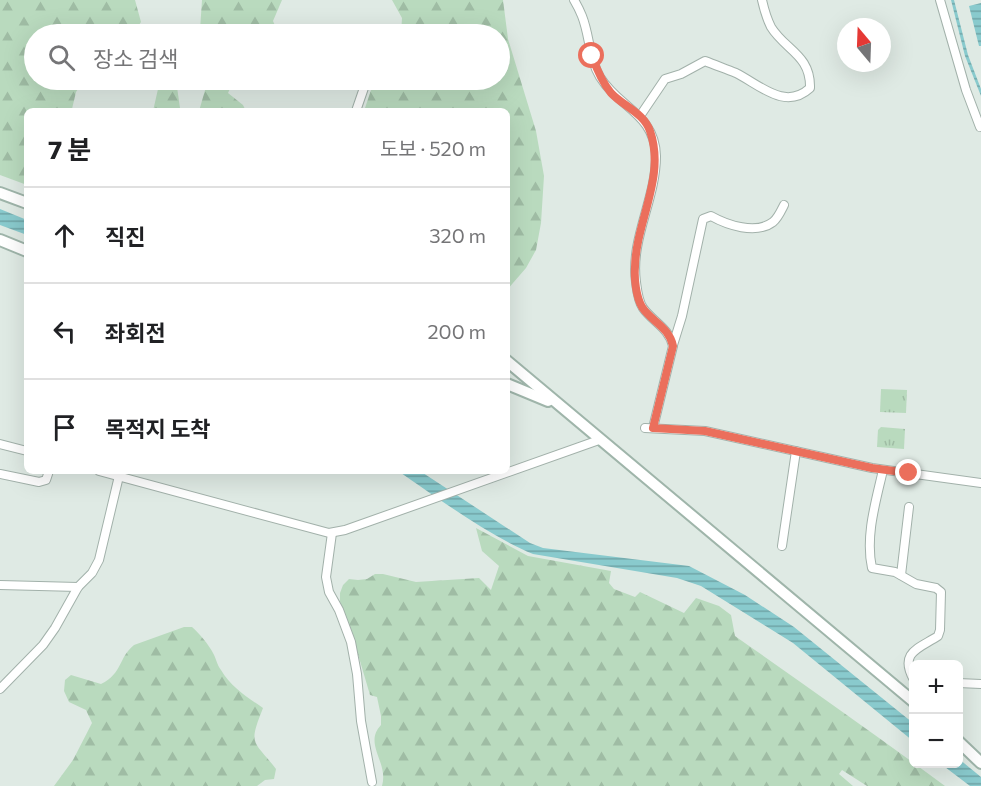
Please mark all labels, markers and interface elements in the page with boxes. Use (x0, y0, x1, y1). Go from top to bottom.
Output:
north arrow (837, 18, 891, 72)
search box (24, 24, 510, 90)
icon: search (45, 41, 78, 74)
route start (578, 42, 604, 68)
text: 장소 검색 (93, 45, 178, 72)
text: 7 분 (48, 133, 91, 164)
text: 도보 · 520 m (380, 136, 486, 160)
icon: ahead (48, 219, 81, 252)
text: 직진 (105, 223, 145, 250)
text: 320 m (429, 223, 486, 247)
icon: left (48, 315, 81, 348)
text: 좌회전 (105, 319, 166, 346)
text: 200 m (428, 319, 486, 343)
icon: arrive (48, 411, 81, 444)
text: 목적지 도착 (105, 415, 210, 442)
route end (895, 459, 921, 485)
map controls (909, 660, 963, 768)
button: + (909, 660, 963, 714)
button: − (909, 714, 963, 768)

